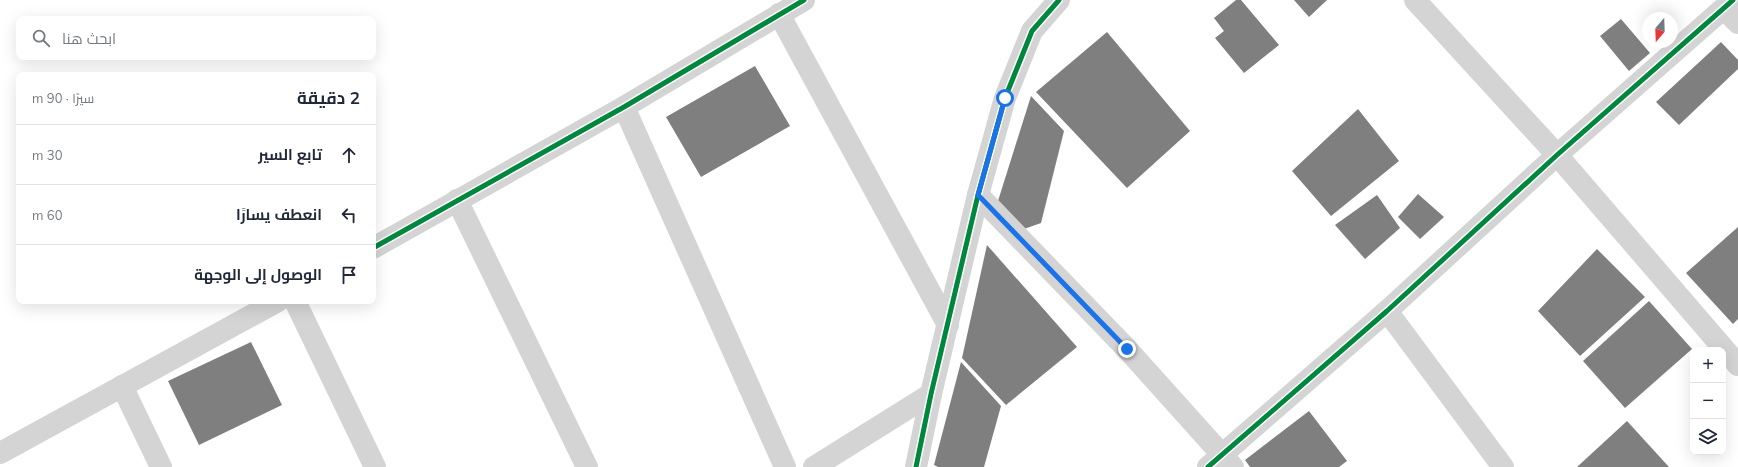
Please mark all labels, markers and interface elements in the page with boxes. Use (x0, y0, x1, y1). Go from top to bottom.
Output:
north arrow (1642, 12, 1678, 48)
search box (16, 16, 376, 60)
icon: search (30, 27, 52, 49)
text: ابحث هنا (62, 29, 116, 48)
text: 2 دقيقة (297, 87, 360, 108)
route start (996, 89, 1014, 107)
text: سيرًا · 90 m (32, 90, 94, 106)
icon: ahead (338, 144, 360, 166)
text: تابع السير (258, 145, 322, 164)
text: 30 m (32, 147, 62, 163)
icon: left (338, 204, 360, 226)
text: انعطف يسارًا (236, 205, 322, 224)
text: 60 m (32, 207, 62, 223)
icon: arrive (338, 264, 360, 286)
text: الوصول إلى الوجهة (194, 265, 322, 284)
route end (1118, 340, 1136, 358)
map controls (1690, 347, 1726, 455)
button: + (1690, 347, 1726, 383)
button: − (1690, 383, 1726, 419)
button: layers (1690, 419, 1726, 455)

